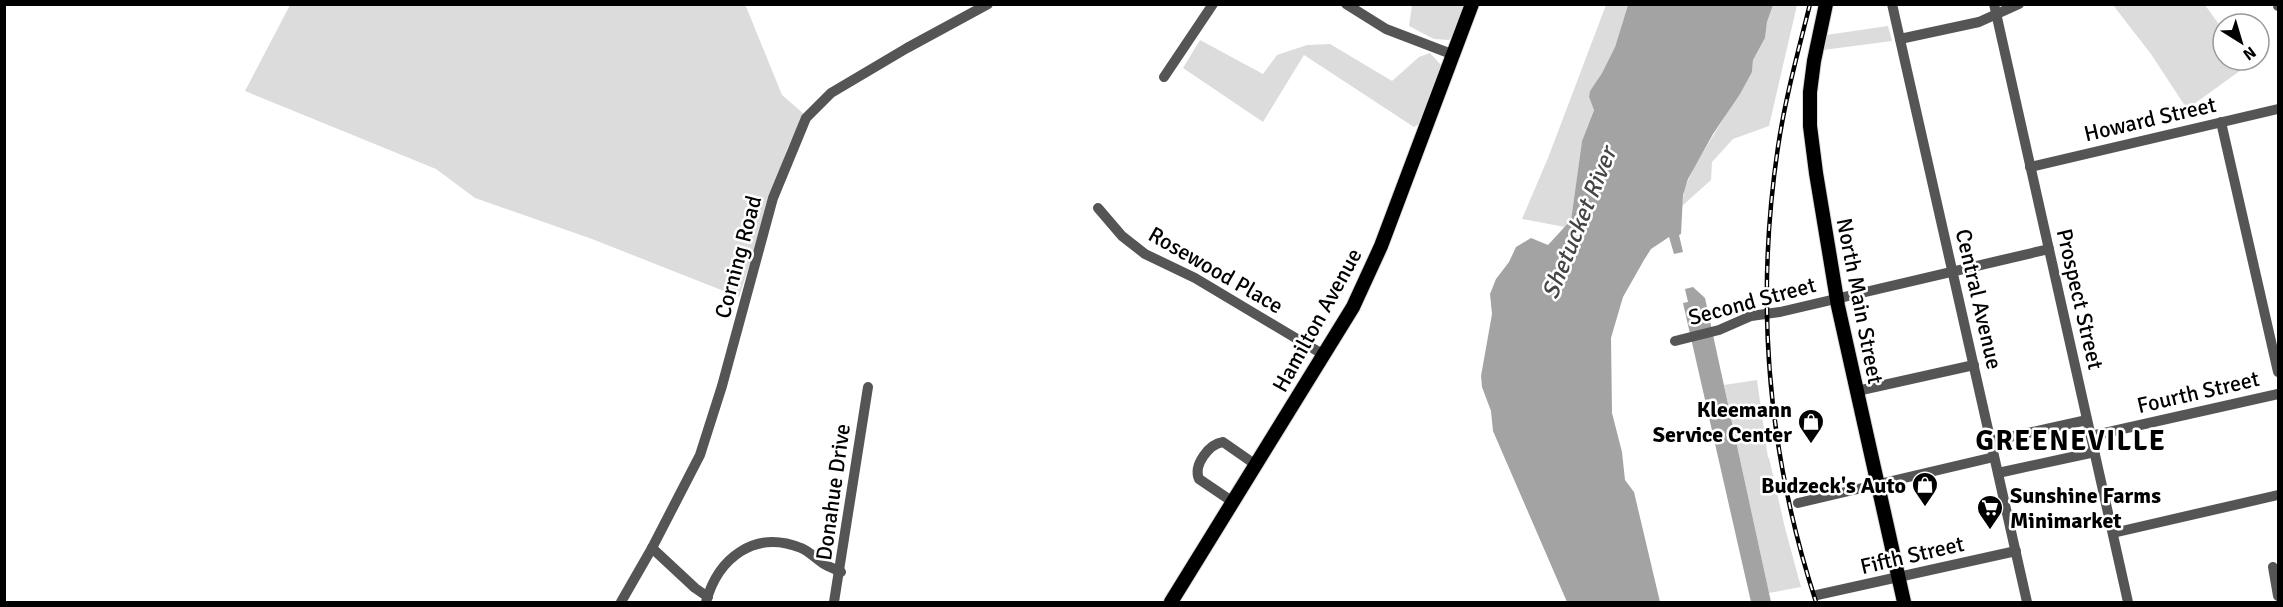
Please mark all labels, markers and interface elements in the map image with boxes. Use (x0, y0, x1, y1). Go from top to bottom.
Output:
north arrow (2211, 12, 2271, 72)
text: N (2239, 42, 2260, 65)
street label: Howard Street (2081, 91, 2219, 147)
water label: Shetucket River (1535, 140, 1624, 303)
street label: Corning Road (709, 193, 767, 321)
street label: North Main Street (1831, 216, 1889, 387)
street label: Rosewood Place (1144, 221, 1288, 319)
street label: Central Avenue (1950, 226, 2008, 372)
street label: Prospect Street (2051, 226, 2109, 372)
street label: Hamilton Avenue (1266, 243, 1368, 397)
street label: Second Street (1685, 271, 1819, 331)
street label: Fourth Street (2134, 365, 2262, 419)
place label: Kleemann Service Center (1653, 396, 1792, 448)
shop icon: Kleemann Service Center (1796, 407, 1826, 445)
street label: Donahue Drive (810, 422, 856, 562)
district label: GREENEVILLE (1976, 424, 2166, 458)
shop icon: Budzeck's Auto (1910, 470, 1940, 508)
place label: Budzeck's Auto (1761, 472, 1906, 499)
place label: Sunshine Farms Minimarket (2010, 482, 2161, 534)
supermarket icon: Sunshine Farms Minimarket (1975, 493, 2005, 531)
street label: Fifth Street (1857, 530, 1967, 580)

